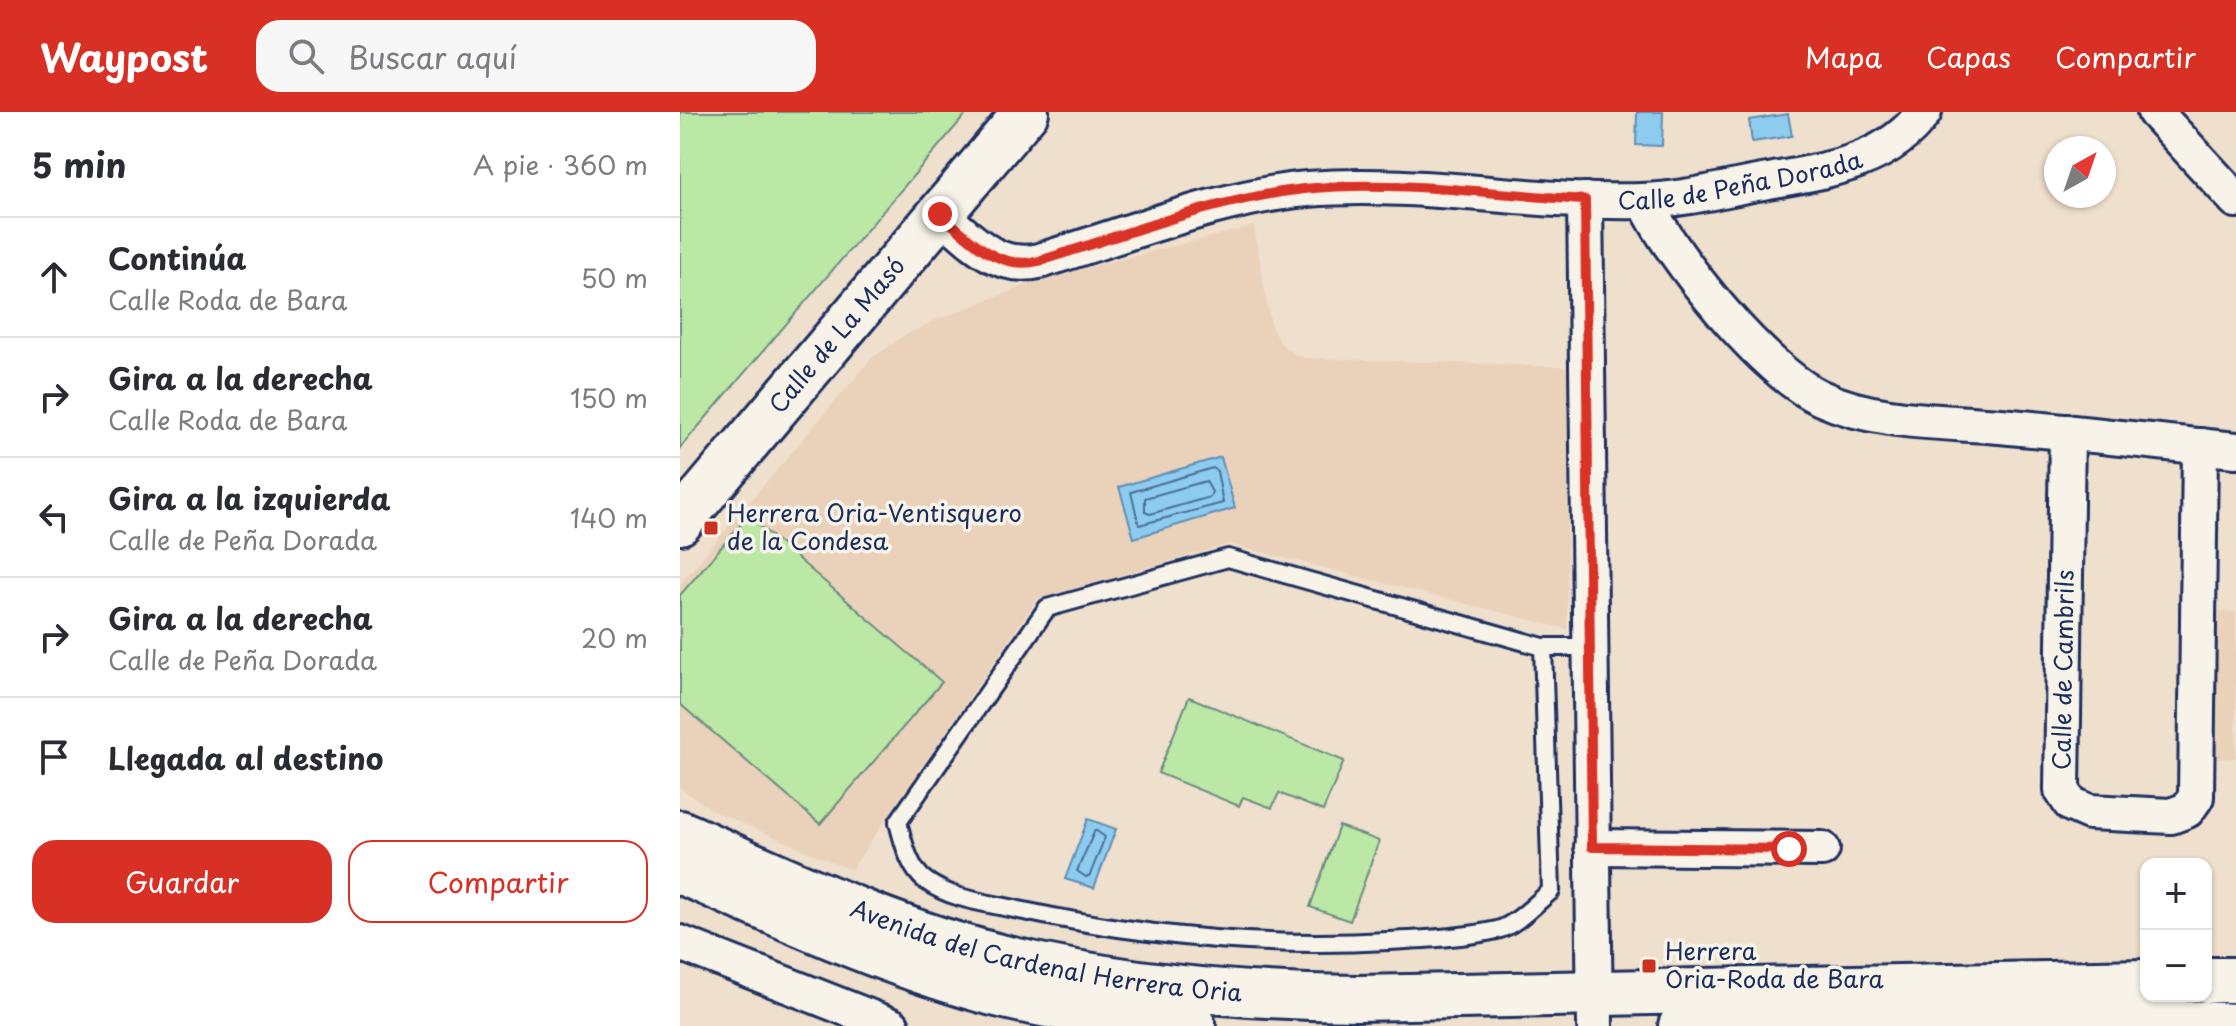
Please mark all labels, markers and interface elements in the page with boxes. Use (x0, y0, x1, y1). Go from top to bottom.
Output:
search box (256, 20, 816, 92)
text: Waypost (40, 28, 208, 85)
icon: search (284, 34, 328, 78)
text: Buscar aquí (348, 34, 517, 79)
text: Mapa (1805, 35, 1882, 78)
text: Capas (1926, 35, 2011, 78)
text: Compartir (2055, 35, 2196, 78)
north arrow (2044, 136, 2116, 208)
text: 5 min (32, 138, 126, 190)
street label: Calle de Peña Dorada (1618, 140, 1867, 217)
text: A pie · 360 m (473, 145, 648, 184)
route end (922, 196, 958, 232)
text: Continúa (108, 235, 247, 280)
street label: Calle de La Masó (759, 248, 912, 420)
icon: ahead (32, 255, 76, 299)
text: 50 m (581, 258, 648, 297)
text: Calle Roda de Bara (108, 280, 347, 319)
text: Gira a la derecha (108, 355, 373, 400)
icon: right (32, 375, 76, 419)
text: 150 m (570, 378, 648, 417)
text: Calle Roda de Bara (108, 400, 347, 439)
text: Gira a la izquierda (108, 475, 391, 520)
place label: Herrera Oria-Ventisquero de la Condesa (727, 494, 1022, 558)
icon: left (32, 495, 76, 539)
text: 140 m (570, 498, 648, 537)
marker: Herrera Oria-Ventisquero de la Condesa (702, 519, 720, 537)
text: Calle de Peña Dorada (108, 520, 377, 559)
street label: Calle de Cambrils (2042, 569, 2082, 771)
text: Gira a la derecha (108, 595, 373, 640)
icon: right (32, 615, 76, 659)
text: 20 m (581, 618, 648, 657)
text: Calle de Peña Dorada (108, 640, 377, 679)
icon: arrive (32, 735, 76, 779)
text: Llegada al destino (108, 735, 383, 780)
route start (1771, 831, 1807, 867)
button: Guardar (32, 840, 332, 923)
button: Compartir (348, 840, 648, 923)
map controls (2140, 858, 2212, 1002)
button: + (2140, 858, 2212, 930)
street label: Avenida del Cardenal Herrera Oria (846, 889, 1244, 1010)
button: − (2140, 930, 2212, 1002)
place label: Herrera Oria-Roda de Bara (1665, 932, 1884, 996)
marker: Herrera Oria-Roda de Bara (1640, 957, 1658, 975)

